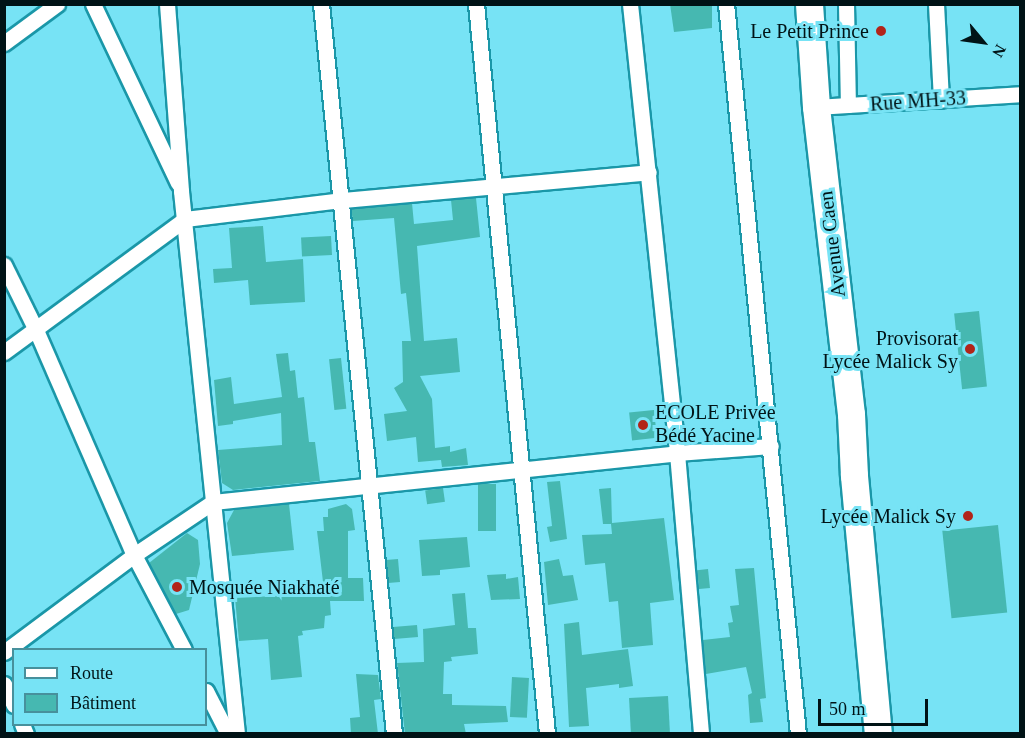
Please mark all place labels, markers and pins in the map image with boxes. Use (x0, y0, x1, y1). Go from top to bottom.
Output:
place label: Le Petit Prince (750, 19, 869, 43)
marker: Le Petit Prince (874, 24, 888, 38)
place label: Provisorat Lycée Malick Sy (822, 326, 958, 373)
marker: Provisorat Lycée Malick Sy (963, 342, 977, 356)
place label: ECOLE Privée Bédé Yacine (655, 401, 776, 448)
marker: ECOLE Privée Bédé Yacine (636, 418, 650, 432)
place label: Lycée Malick Sy (820, 504, 956, 528)
marker: Lycée Malick Sy (961, 509, 975, 523)
place label: Mosquée Niakhaté (189, 575, 340, 599)
marker: Mosquée Niakhaté (170, 580, 184, 594)

